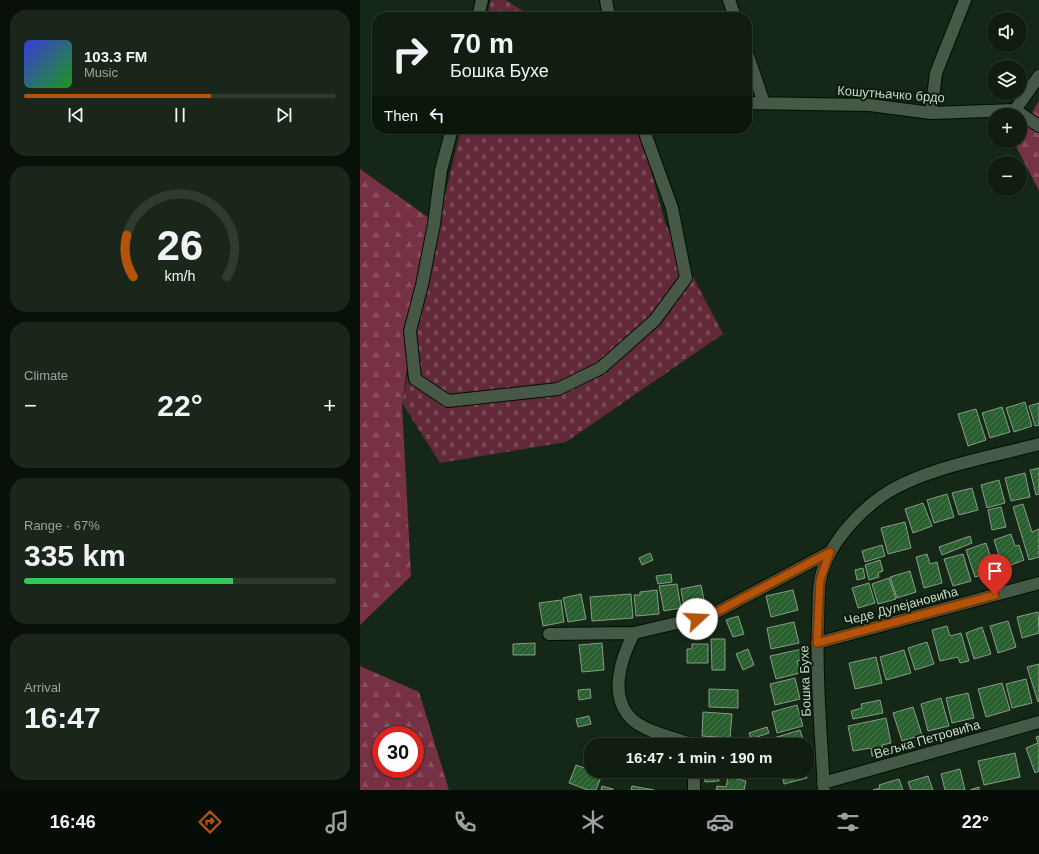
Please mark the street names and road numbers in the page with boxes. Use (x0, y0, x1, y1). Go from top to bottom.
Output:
street label: Кошутњачко брдо (837, 83, 945, 105)
street label: Чеде Дулејановића (842, 583, 960, 628)
street label: Бошка Бухе (796, 645, 814, 717)
street label: Вељка Петровића (872, 716, 983, 761)

